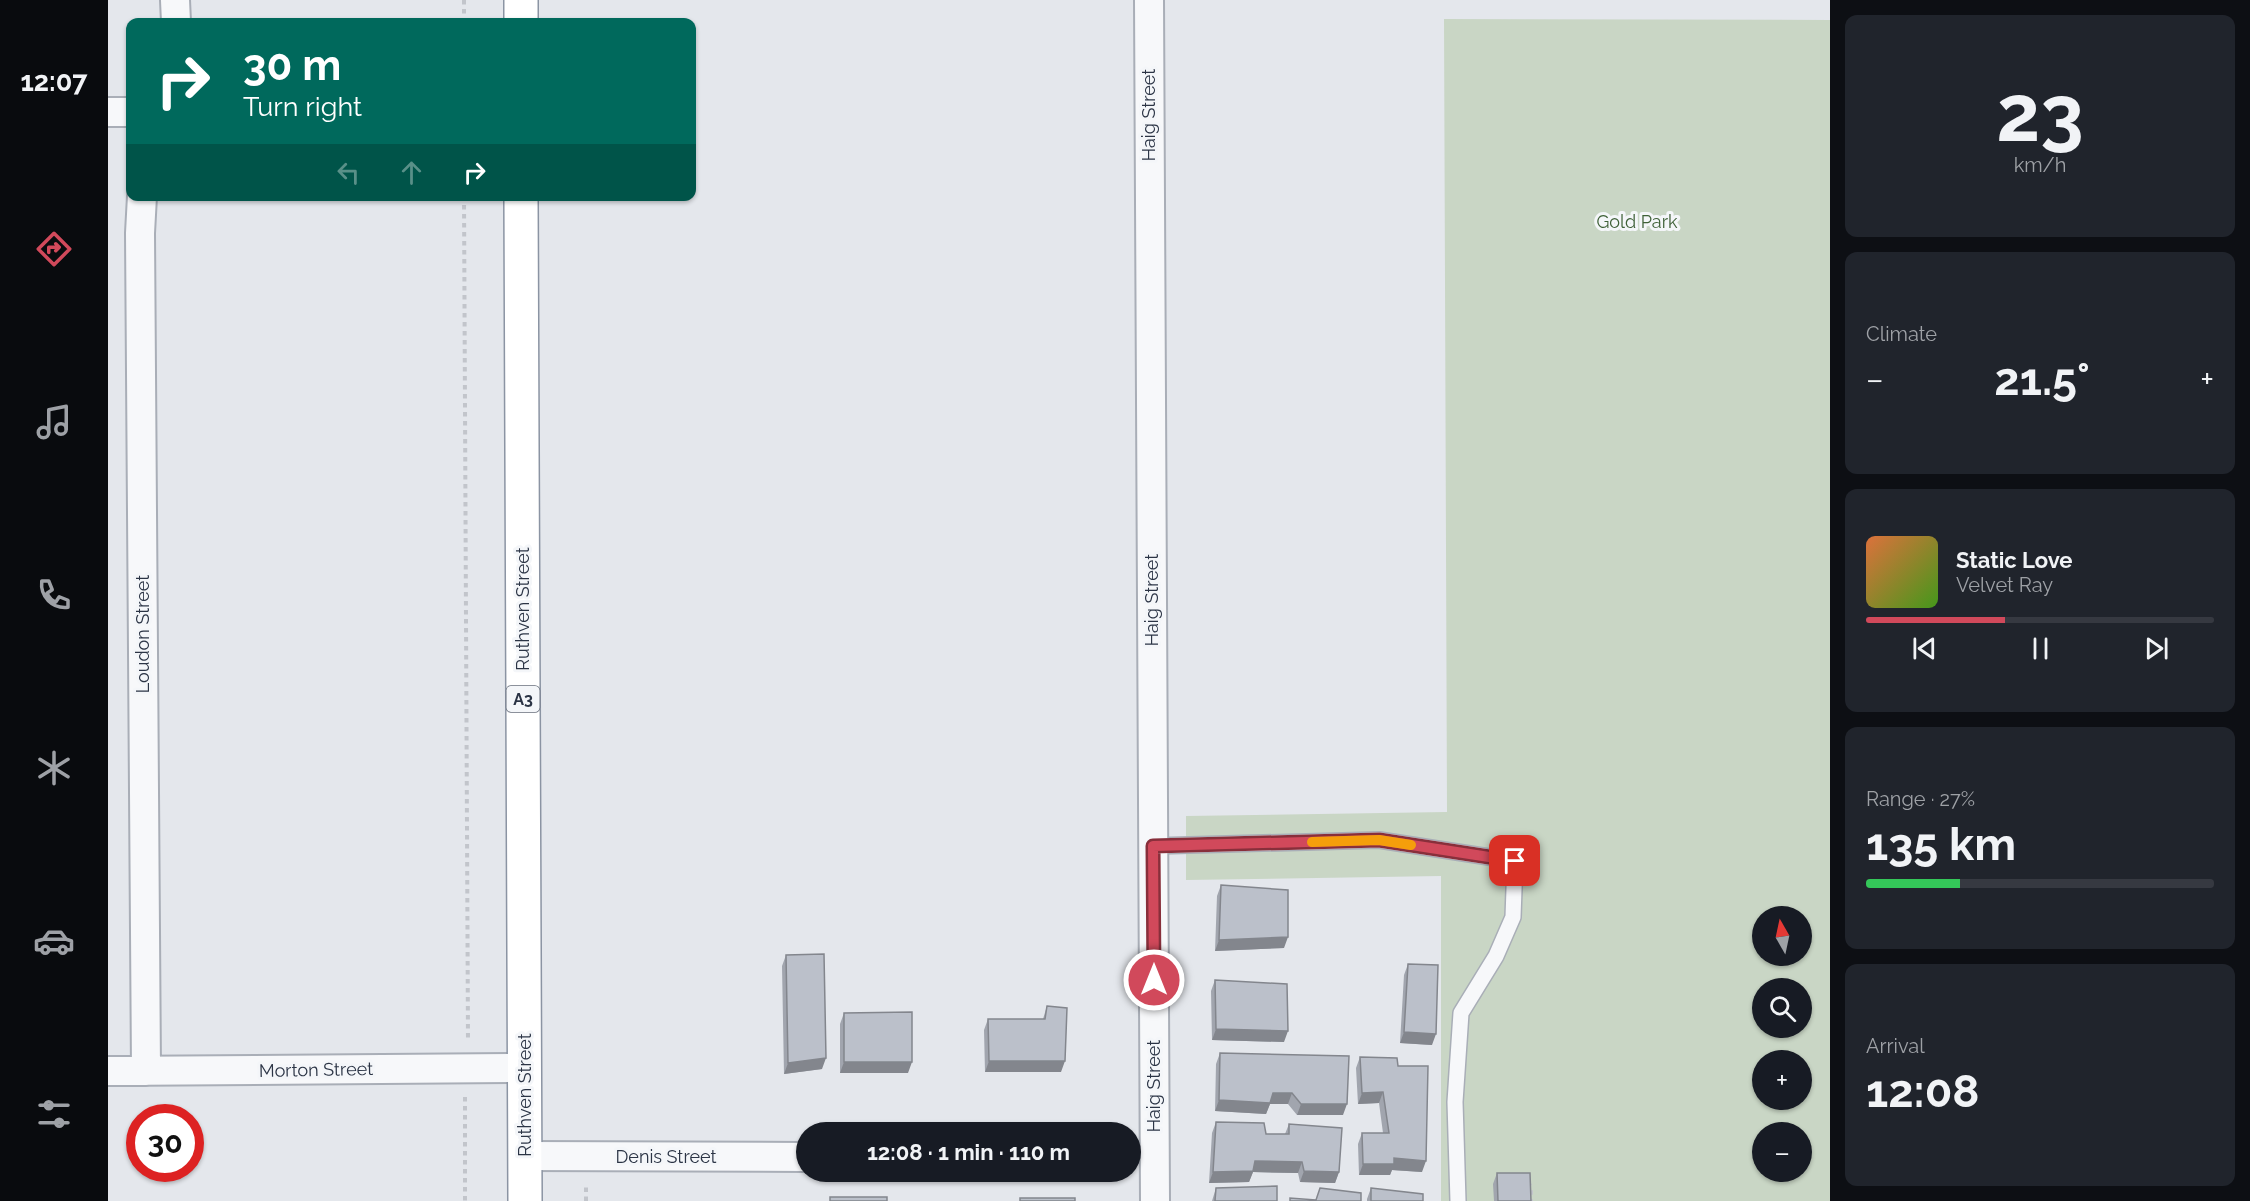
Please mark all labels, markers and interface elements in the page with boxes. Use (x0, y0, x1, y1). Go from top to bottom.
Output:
text: 30 m (243, 41, 341, 90)
icon: right (144, 42, 222, 120)
text: 12:07 (21, 66, 87, 97)
text: 23 (1996, 68, 2084, 159)
street label: Haig Street (1138, 69, 1159, 161)
text: Turn right (243, 91, 362, 122)
text: km/h (2014, 153, 2066, 177)
icon: left (332, 156, 365, 189)
icon: ahead (395, 156, 428, 189)
icon: right (458, 156, 491, 189)
park label: Gold Park (1596, 211, 1678, 232)
icon: directions (33, 228, 75, 270)
text: Climate (1866, 322, 1937, 346)
text: 21.5° (1994, 353, 2090, 406)
text: − (1866, 360, 1884, 399)
text: + (2200, 360, 2214, 399)
icon: music (33, 401, 75, 443)
street label: Ruthven Street (512, 547, 533, 671)
text: Static Love (1956, 547, 2073, 573)
street label: Haig Street (1141, 554, 1162, 646)
text: Velvet Ray (1956, 573, 2053, 597)
icon: phone (33, 574, 75, 616)
street label: Loudon Street (132, 575, 153, 693)
icon: previous (1908, 632, 1941, 665)
icon: pause (2024, 632, 2057, 665)
icon: next (2140, 632, 2173, 665)
road number: A3 (506, 686, 540, 712)
icon: climate (33, 747, 75, 789)
text: Range · 27% (1866, 787, 1975, 811)
text: 135 km (1866, 818, 2016, 871)
pin (1489, 835, 1540, 886)
icon: arrive (1498, 844, 1531, 877)
north arrow (1752, 906, 1812, 966)
map controls (1752, 906, 1812, 1182)
icon: car (33, 920, 75, 962)
position arrow (1122, 948, 1186, 1012)
button: search (1752, 978, 1812, 1038)
street label: Ruthven Street (514, 1033, 535, 1157)
text: Arrival (1866, 1034, 1925, 1058)
street label: Haig Street (1143, 1040, 1164, 1132)
button: + (1752, 1050, 1812, 1110)
street label: Morton Street (259, 1058, 373, 1081)
text: 12:08 (1866, 1065, 1980, 1118)
icon: filters (33, 1093, 75, 1135)
speed limit sign: 30 (126, 1104, 204, 1182)
button: − (1752, 1122, 1812, 1182)
text: 12:08 · 1 min · 110 m (867, 1139, 1070, 1165)
street label: Denis Street (615, 1146, 717, 1167)

